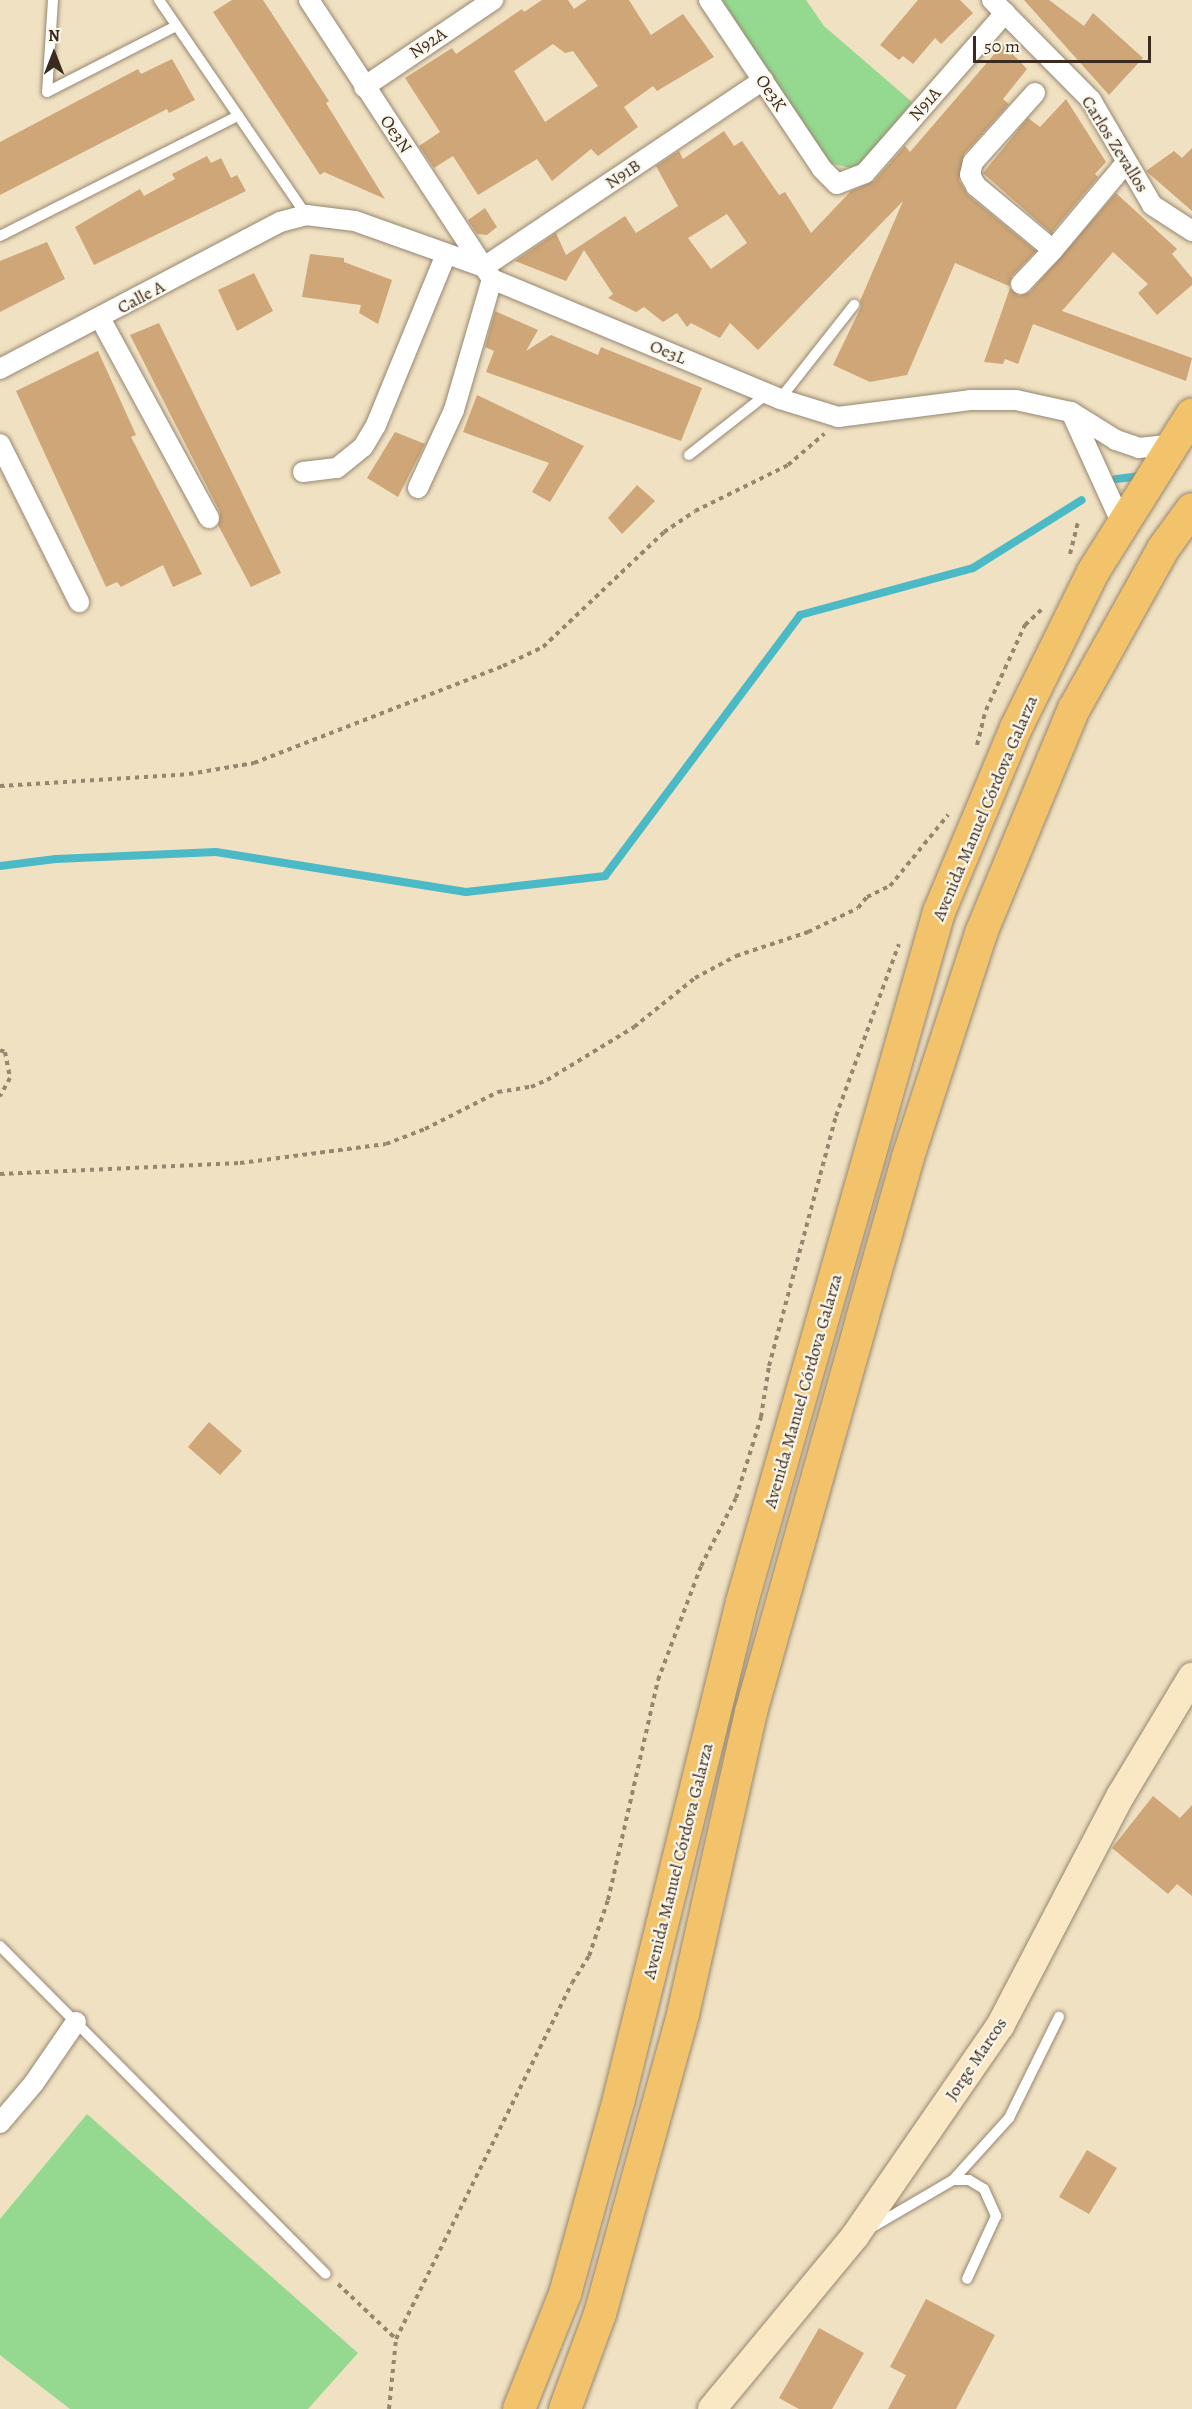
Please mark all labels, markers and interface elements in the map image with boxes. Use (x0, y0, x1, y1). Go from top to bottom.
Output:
street label: N92A (405, 23, 451, 63)
north arrow (24, 24, 84, 84)
scale bar (976, 24, 1154, 62)
text: N (48, 25, 60, 47)
text: 50 m (984, 34, 1020, 58)
street label: Oe3K (751, 71, 791, 115)
street label: N91A (904, 83, 946, 125)
street label: Carlos Zevallos (1077, 92, 1153, 196)
street label: Oe3N (376, 111, 416, 157)
street label: N91B (601, 154, 645, 194)
street label: Calle A (114, 276, 168, 318)
street label: Oe3L (647, 335, 689, 369)
street label: Avenida Manuel Córdova Galarza (928, 692, 1042, 924)
street label: Avenida Manuel Córdova Galarza (759, 1271, 847, 1511)
street label: Avenida Manuel Córdova Galarza (638, 1741, 718, 1981)
street label: Jorge Marcos (940, 2013, 1012, 2105)

